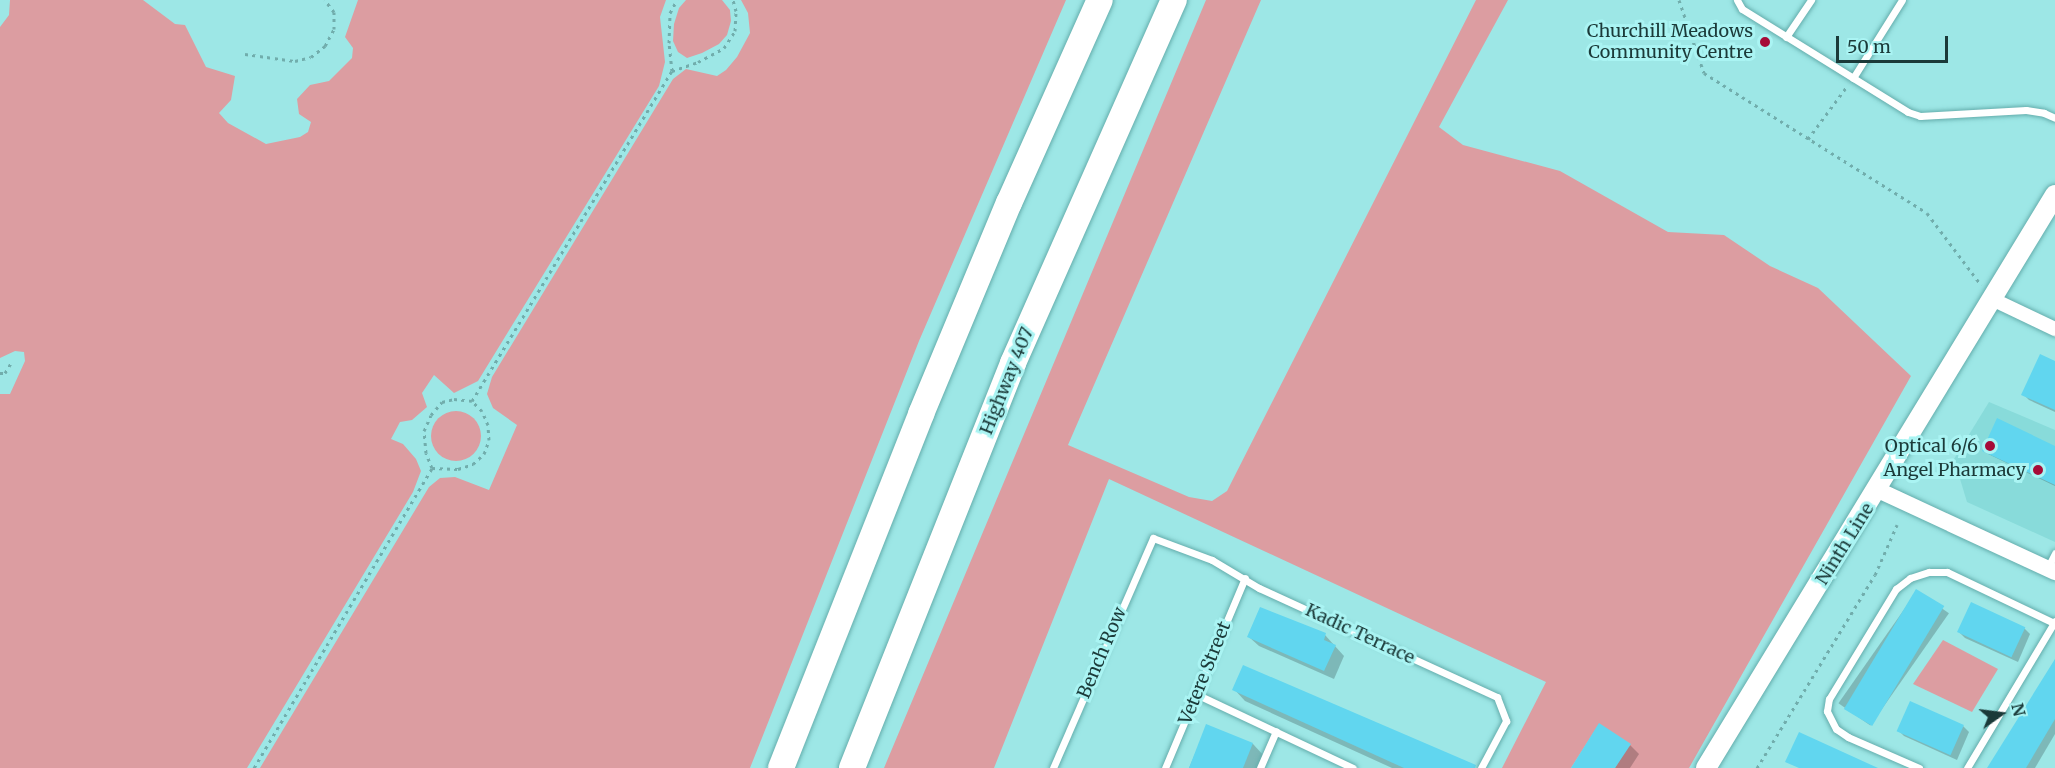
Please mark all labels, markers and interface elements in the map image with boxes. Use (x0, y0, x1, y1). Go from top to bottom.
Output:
place label: Churchill Meadows Community Centre (1587, 21, 1753, 63)
scale bar (1839, 24, 1952, 62)
marker: Churchill Meadows Community Centre (1758, 35, 1772, 49)
text: 50 m (1847, 35, 1891, 58)
street label: Highway 407 (976, 324, 1038, 438)
place label: Optical 6/6 (1885, 435, 1978, 457)
marker: Optical 6/6 (1983, 439, 1997, 453)
place label: Angel Pharmacy (1883, 459, 2026, 481)
marker: Angel Pharmacy (2031, 463, 2045, 477)
street label: Ninth Line (1811, 499, 1879, 589)
street label: Kadic Terrace (1302, 599, 1418, 669)
street label: Bench Row (1073, 604, 1131, 702)
street label: Vetere Street (1175, 618, 1235, 728)
north arrow (1971, 684, 2031, 744)
text: N (2007, 701, 2030, 718)

